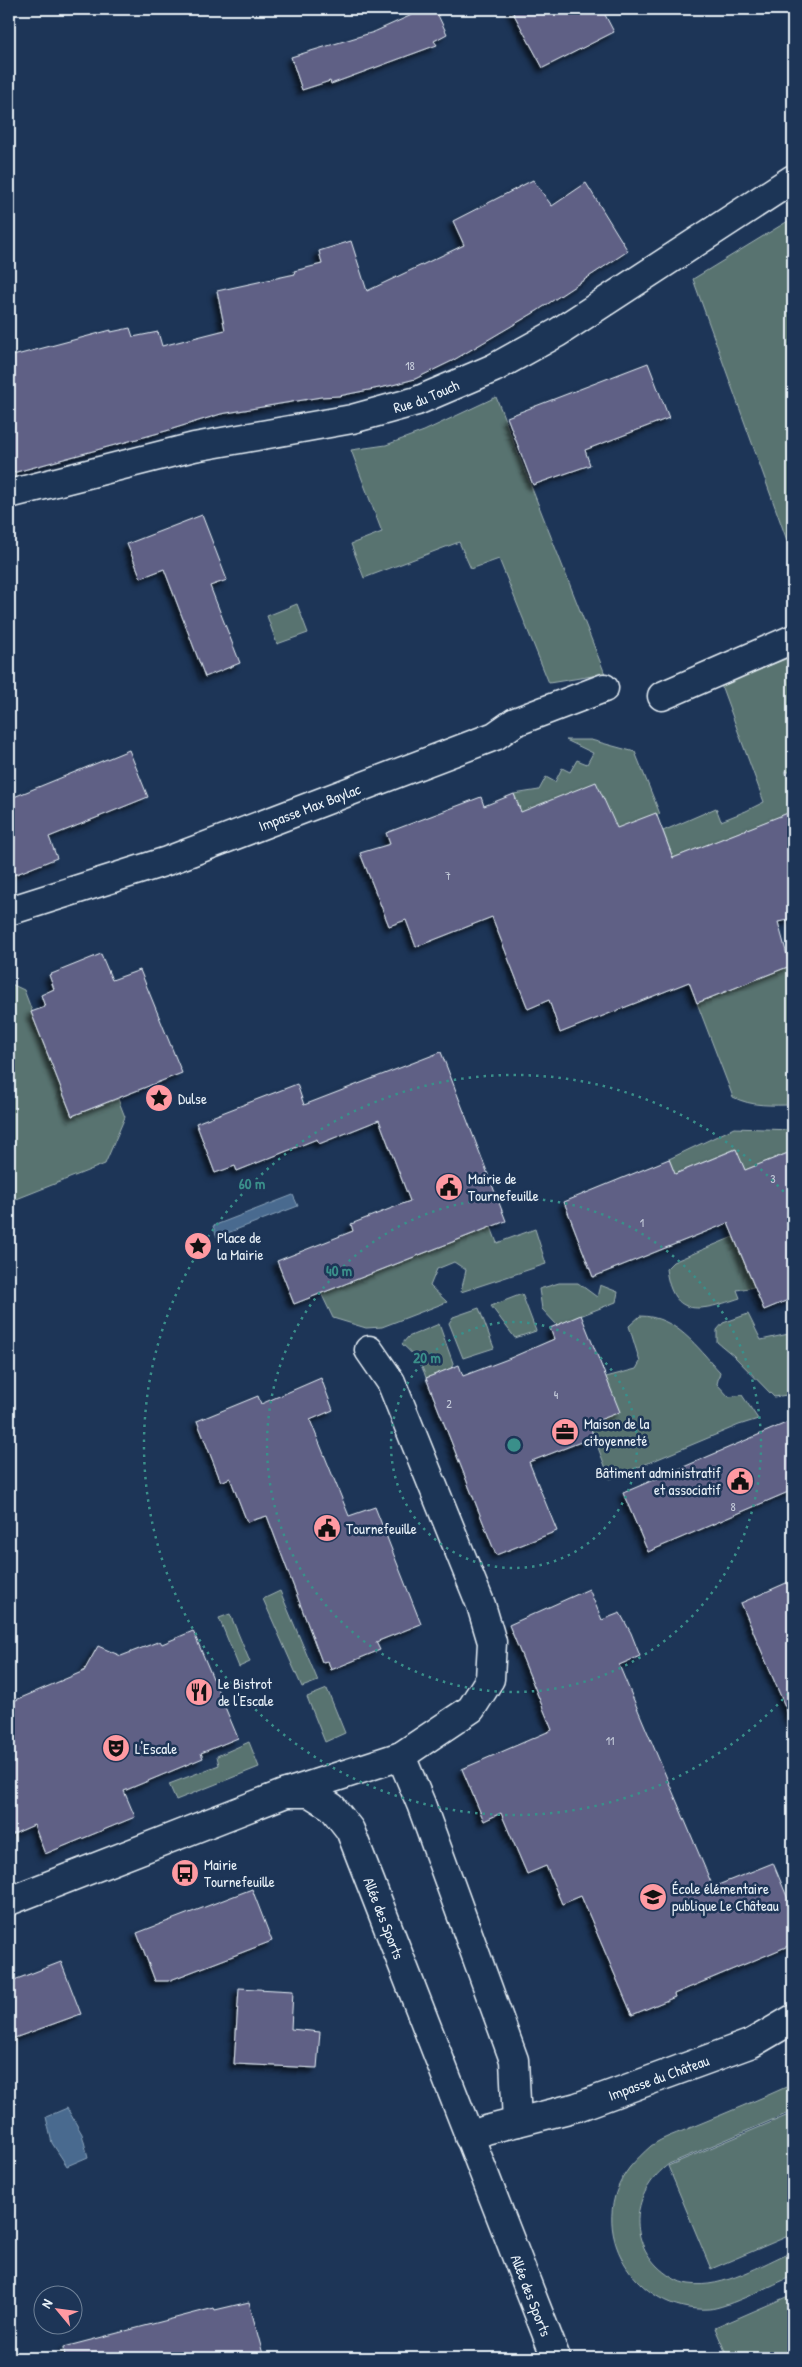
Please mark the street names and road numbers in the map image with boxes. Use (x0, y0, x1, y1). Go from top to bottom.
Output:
street label: Rue du Touch (391, 374, 462, 418)
street label: Impasse Max Baylac (255, 778, 363, 836)
street label: Allée des Sports (359, 1874, 410, 1962)
street label: Impasse du Château (605, 2049, 712, 2105)
street label: Allée des Sports (506, 2251, 557, 2340)

